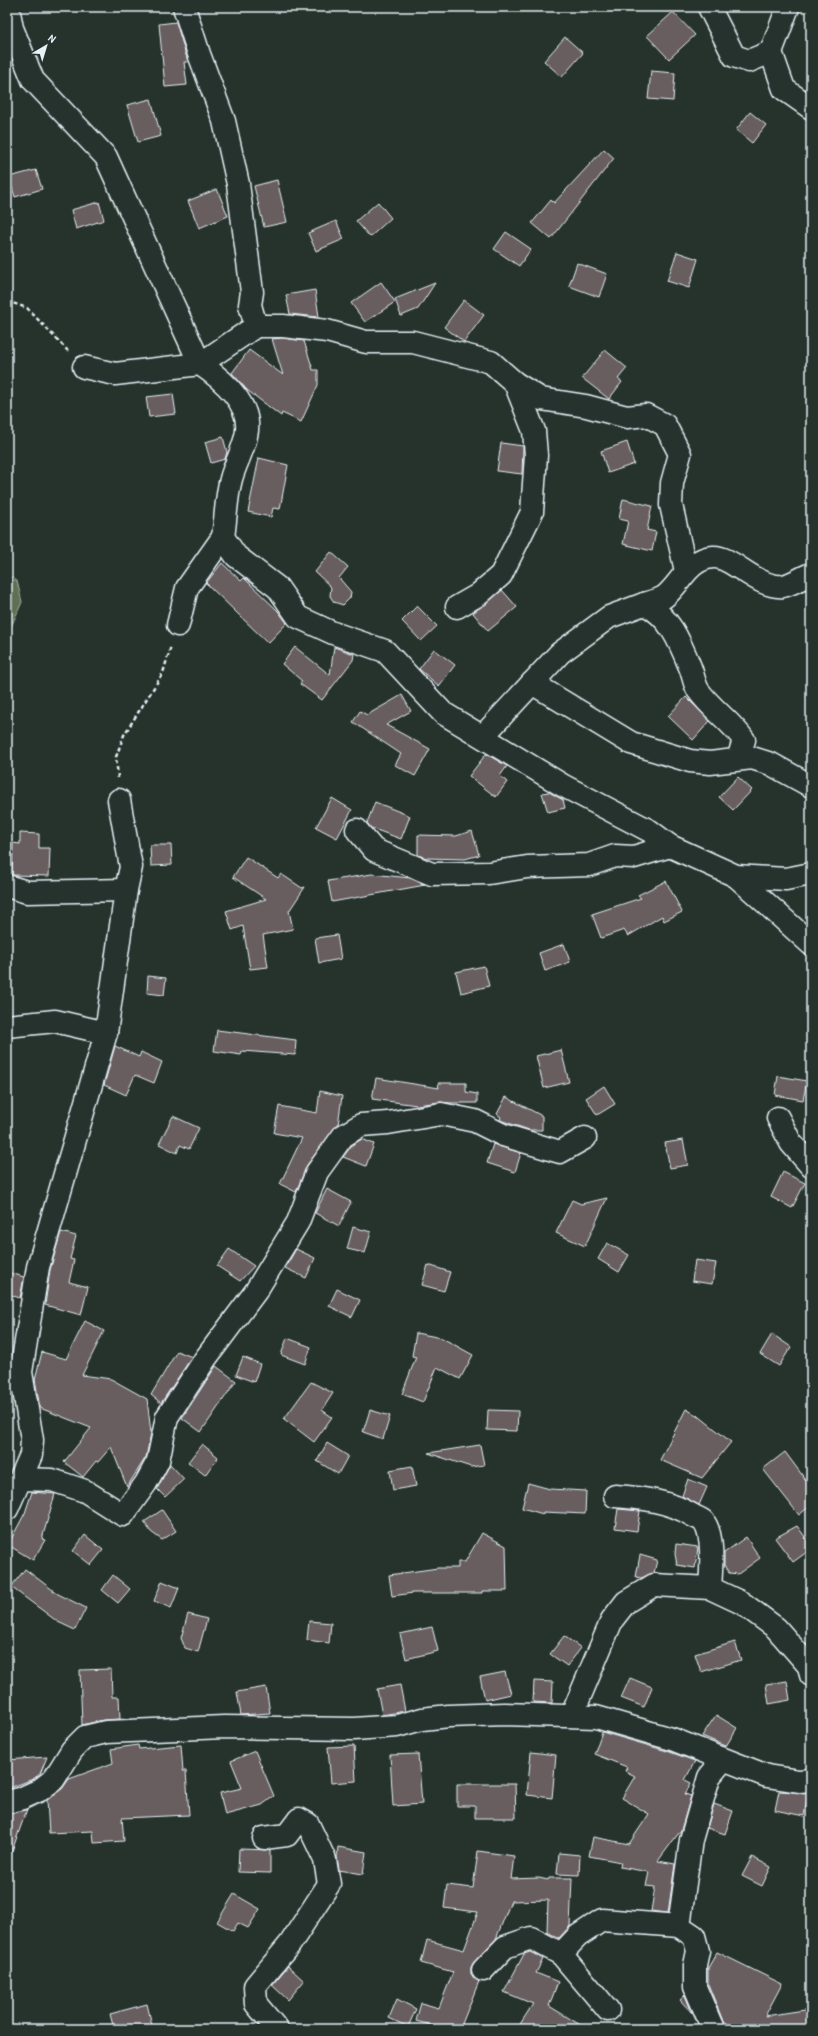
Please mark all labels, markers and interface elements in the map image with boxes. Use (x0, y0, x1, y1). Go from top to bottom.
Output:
north arrow (26, 26, 66, 66)
text: N (46, 31, 59, 46)

